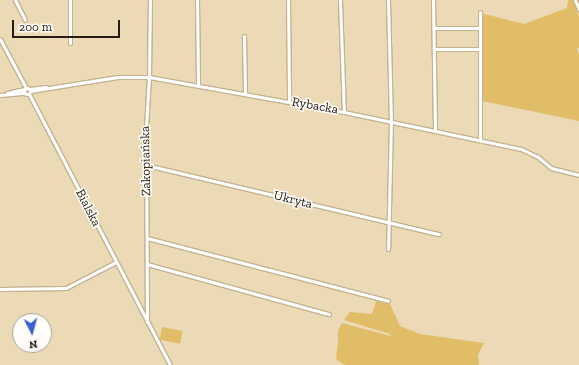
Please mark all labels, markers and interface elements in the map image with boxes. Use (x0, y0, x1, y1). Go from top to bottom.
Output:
scale bar (14, 12, 122, 38)
text: 200 m (19, 20, 52, 34)
street label: Rybacka (291, 94, 339, 118)
street label: Zakopiańska (138, 126, 154, 196)
street label: Bialska (72, 187, 104, 229)
street label: Ukryta (272, 188, 314, 212)
north arrow (12, 313, 52, 353)
text: N (28, 338, 38, 351)

